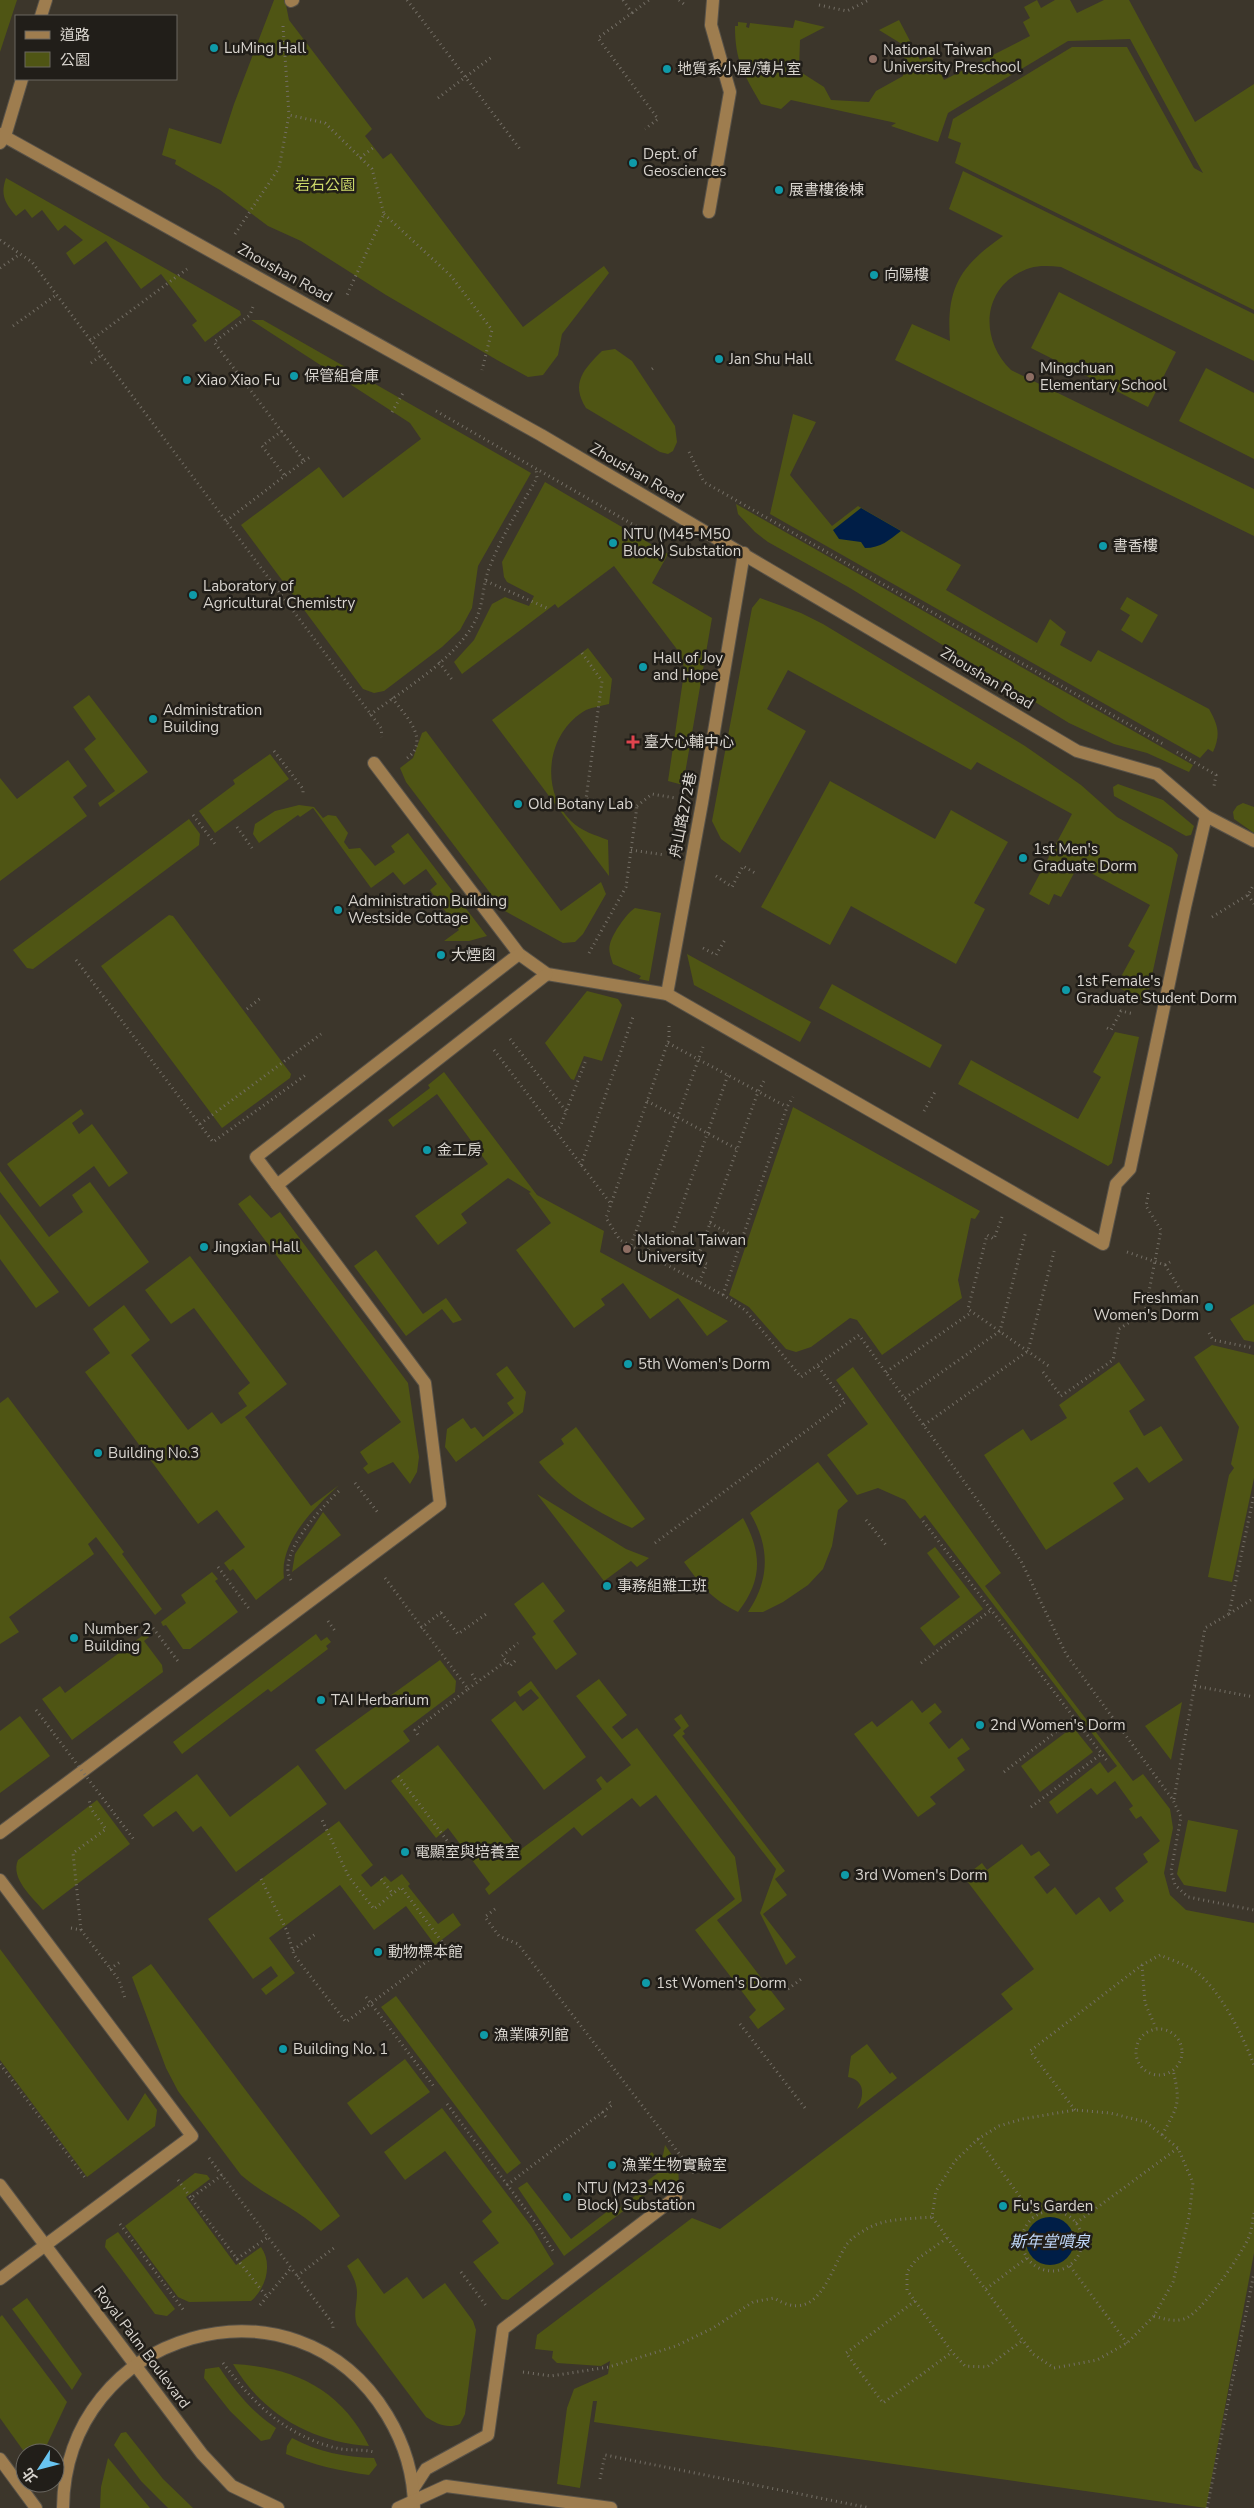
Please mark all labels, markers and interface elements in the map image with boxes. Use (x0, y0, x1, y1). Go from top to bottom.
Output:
legend (15, 15, 178, 80)
text: 道路 (60, 25, 90, 45)
place label: LuMing Hall (224, 38, 307, 58)
place label: National Taiwan University Preschool (883, 40, 1021, 77)
marker: LuMing Hall (208, 42, 220, 54)
text: 公園 (60, 50, 90, 70)
marker: National Taiwan University Preschool (867, 53, 879, 65)
place label: 地質系小屋/薄片室 (677, 59, 801, 79)
marker: 地質系小屋/薄片室 (661, 63, 673, 75)
place label: Dept. of Geosciences (643, 144, 726, 181)
marker: Dept. of Geosciences (627, 157, 639, 169)
park label: 岩石公園 (295, 175, 355, 195)
place label: 展書樓後棟 (789, 180, 864, 200)
marker: 展書樓後棟 (773, 184, 785, 196)
street label: Zhoushan Road (234, 239, 336, 307)
place label: 向陽樓 (884, 265, 929, 285)
marker: 向陽樓 (868, 269, 880, 281)
place label: Jan Shu Hall (728, 349, 813, 369)
marker: Jan Shu Hall (713, 353, 725, 365)
place label: Mingchuan Elementary School (1040, 358, 1167, 395)
place label: 保管組倉庫 (304, 366, 379, 386)
place label: Xiao Xiao Fu (197, 370, 280, 390)
marker: 保管組倉庫 (288, 370, 300, 382)
marker: Mingchuan Elementary School (1024, 371, 1036, 383)
marker: Xiao Xiao Fu (181, 374, 193, 386)
street label: Zhoushan Road (586, 438, 688, 508)
place label: NTU (M45-M50 Block) Substation (623, 524, 741, 561)
place label: 書香樓 (1113, 536, 1158, 556)
marker: NTU (M45-M50 Block) Substation (607, 537, 619, 549)
marker: 書香樓 (1097, 540, 1109, 552)
place label: Laboratory of Agricultural Chemistry (203, 576, 355, 613)
marker: Laboratory of Agricultural Chemistry (187, 589, 199, 601)
street label: Zhoushan Road (937, 642, 1037, 714)
place label: Hall of Joy and Hope (653, 648, 723, 685)
marker: Hall of Joy and Hope (637, 661, 649, 673)
place label: Administration Building (163, 700, 262, 737)
marker: Administration Building (147, 713, 159, 725)
place label: 臺大心輔中心 (644, 732, 734, 752)
marker: 臺大心輔中心 (626, 735, 640, 749)
street label: 舟山路272巷 (665, 770, 701, 860)
place label: Old Botany Lab (528, 794, 633, 814)
marker: Old Botany Lab (512, 798, 524, 810)
place label: 1st Men's Graduate Dorm (1033, 839, 1137, 876)
marker: 1st Men's Graduate Dorm (1017, 852, 1029, 864)
place label: Administration Building Westside Cottage (348, 891, 507, 928)
marker: Administration Building Westside Cottage (332, 904, 344, 916)
place label: 大煙囪 (451, 945, 496, 965)
marker: 大煙囪 (435, 949, 447, 961)
place label: 1st Female's Graduate Student Dorm (1076, 971, 1237, 1008)
marker: 1st Female's Graduate Student Dorm (1060, 984, 1072, 996)
place label: 金工房 (437, 1140, 482, 1160)
marker: 金工房 (421, 1144, 433, 1156)
place label: National Taiwan University (637, 1230, 746, 1267)
place label: Jingxian Hall (213, 1237, 300, 1257)
marker: Jingxian Hall (198, 1241, 210, 1253)
marker: National Taiwan University (621, 1243, 633, 1255)
place label: Freshman Women's Dorm (1094, 1288, 1199, 1325)
marker: Freshman Women's Dorm (1203, 1301, 1215, 1313)
place label: 5th Women's Dorm (638, 1354, 770, 1374)
marker: 5th Women's Dorm (622, 1358, 634, 1370)
place label: Building No.3 (108, 1443, 199, 1463)
marker: Building No.3 (92, 1447, 104, 1459)
place label: 事務組雜工班 (617, 1576, 707, 1596)
marker: 事務組雜工班 (601, 1580, 613, 1592)
place label: Number 2 Building (84, 1619, 151, 1656)
marker: Number 2 Building (68, 1632, 80, 1644)
place label: TAI Herbarium (331, 1690, 429, 1710)
marker: TAI Herbarium (315, 1694, 327, 1706)
place label: 2nd Women's Dorm (990, 1715, 1126, 1735)
marker: 2nd Women's Dorm (974, 1719, 986, 1731)
place label: 電顯室與培養室 (415, 1842, 520, 1862)
marker: 電顯室與培養室 (399, 1846, 411, 1858)
place label: 3rd Women's Dorm (855, 1865, 987, 1885)
marker: 3rd Women's Dorm (839, 1869, 851, 1881)
place label: 動物標本館 (388, 1942, 463, 1962)
marker: 動物標本館 (372, 1946, 384, 1958)
place label: 1st Women's Dorm (656, 1973, 787, 1993)
marker: 1st Women's Dorm (640, 1977, 652, 1989)
place label: 漁業陳列館 (494, 2025, 569, 2045)
marker: 漁業陳列館 (478, 2029, 490, 2041)
place label: Building No. 1 (293, 2039, 388, 2059)
marker: Building No. 1 (277, 2043, 289, 2055)
place label: 漁業生物實驗室 (622, 2155, 727, 2175)
marker: 漁業生物實驗室 (606, 2159, 618, 2171)
place label: NTU (M23-M26 Block) Substation (577, 2178, 695, 2215)
marker: NTU (M23-M26 Block) Substation (561, 2191, 573, 2203)
place label: Fu's Garden (1013, 2196, 1093, 2216)
marker: Fu's Garden (997, 2200, 1009, 2212)
water label: 斯年堂噴泉 (1010, 2231, 1091, 2253)
street label: Royal Palm Boulevard (89, 2282, 195, 2412)
north arrow (15, 2443, 65, 2493)
text: 北 (18, 2464, 42, 2487)

